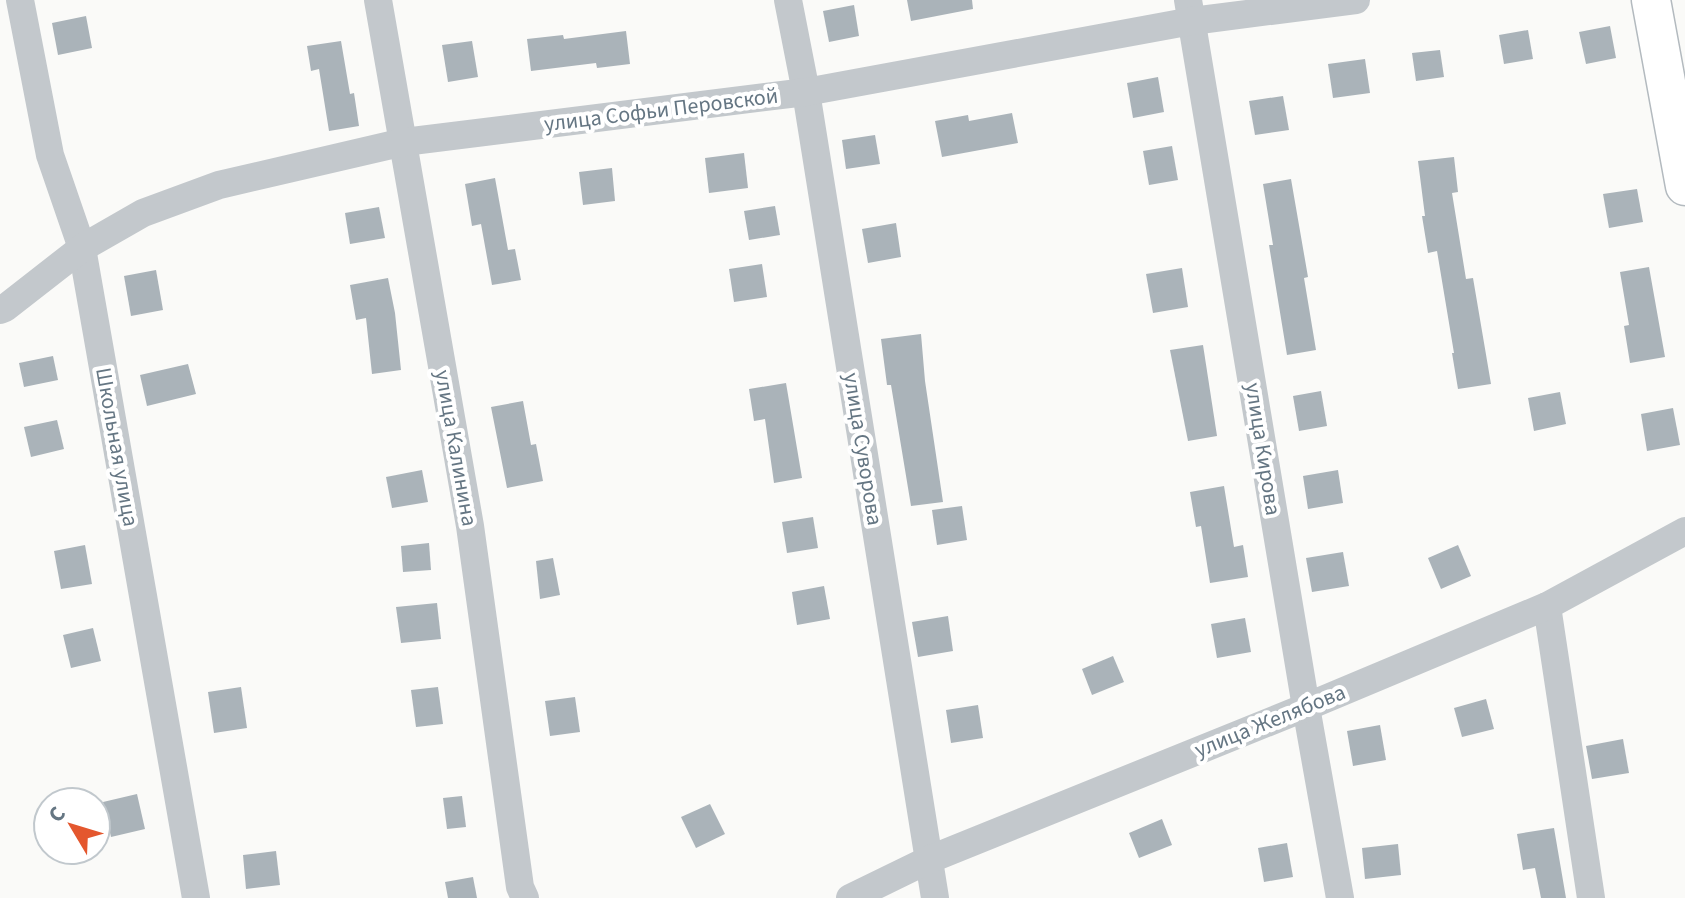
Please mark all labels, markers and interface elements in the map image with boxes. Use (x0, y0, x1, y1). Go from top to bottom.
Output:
street label: улица Софьи Перовской (542, 80, 780, 140)
street label: Школьная улица (87, 365, 147, 529)
street label: улица Калинина (427, 367, 485, 529)
street label: улица Суворова (835, 370, 891, 528)
street label: улица Кирова (1237, 380, 1289, 518)
street label: улица Желябова (1190, 676, 1350, 766)
north arrow (32, 786, 112, 866)
text: С (40, 799, 74, 829)

